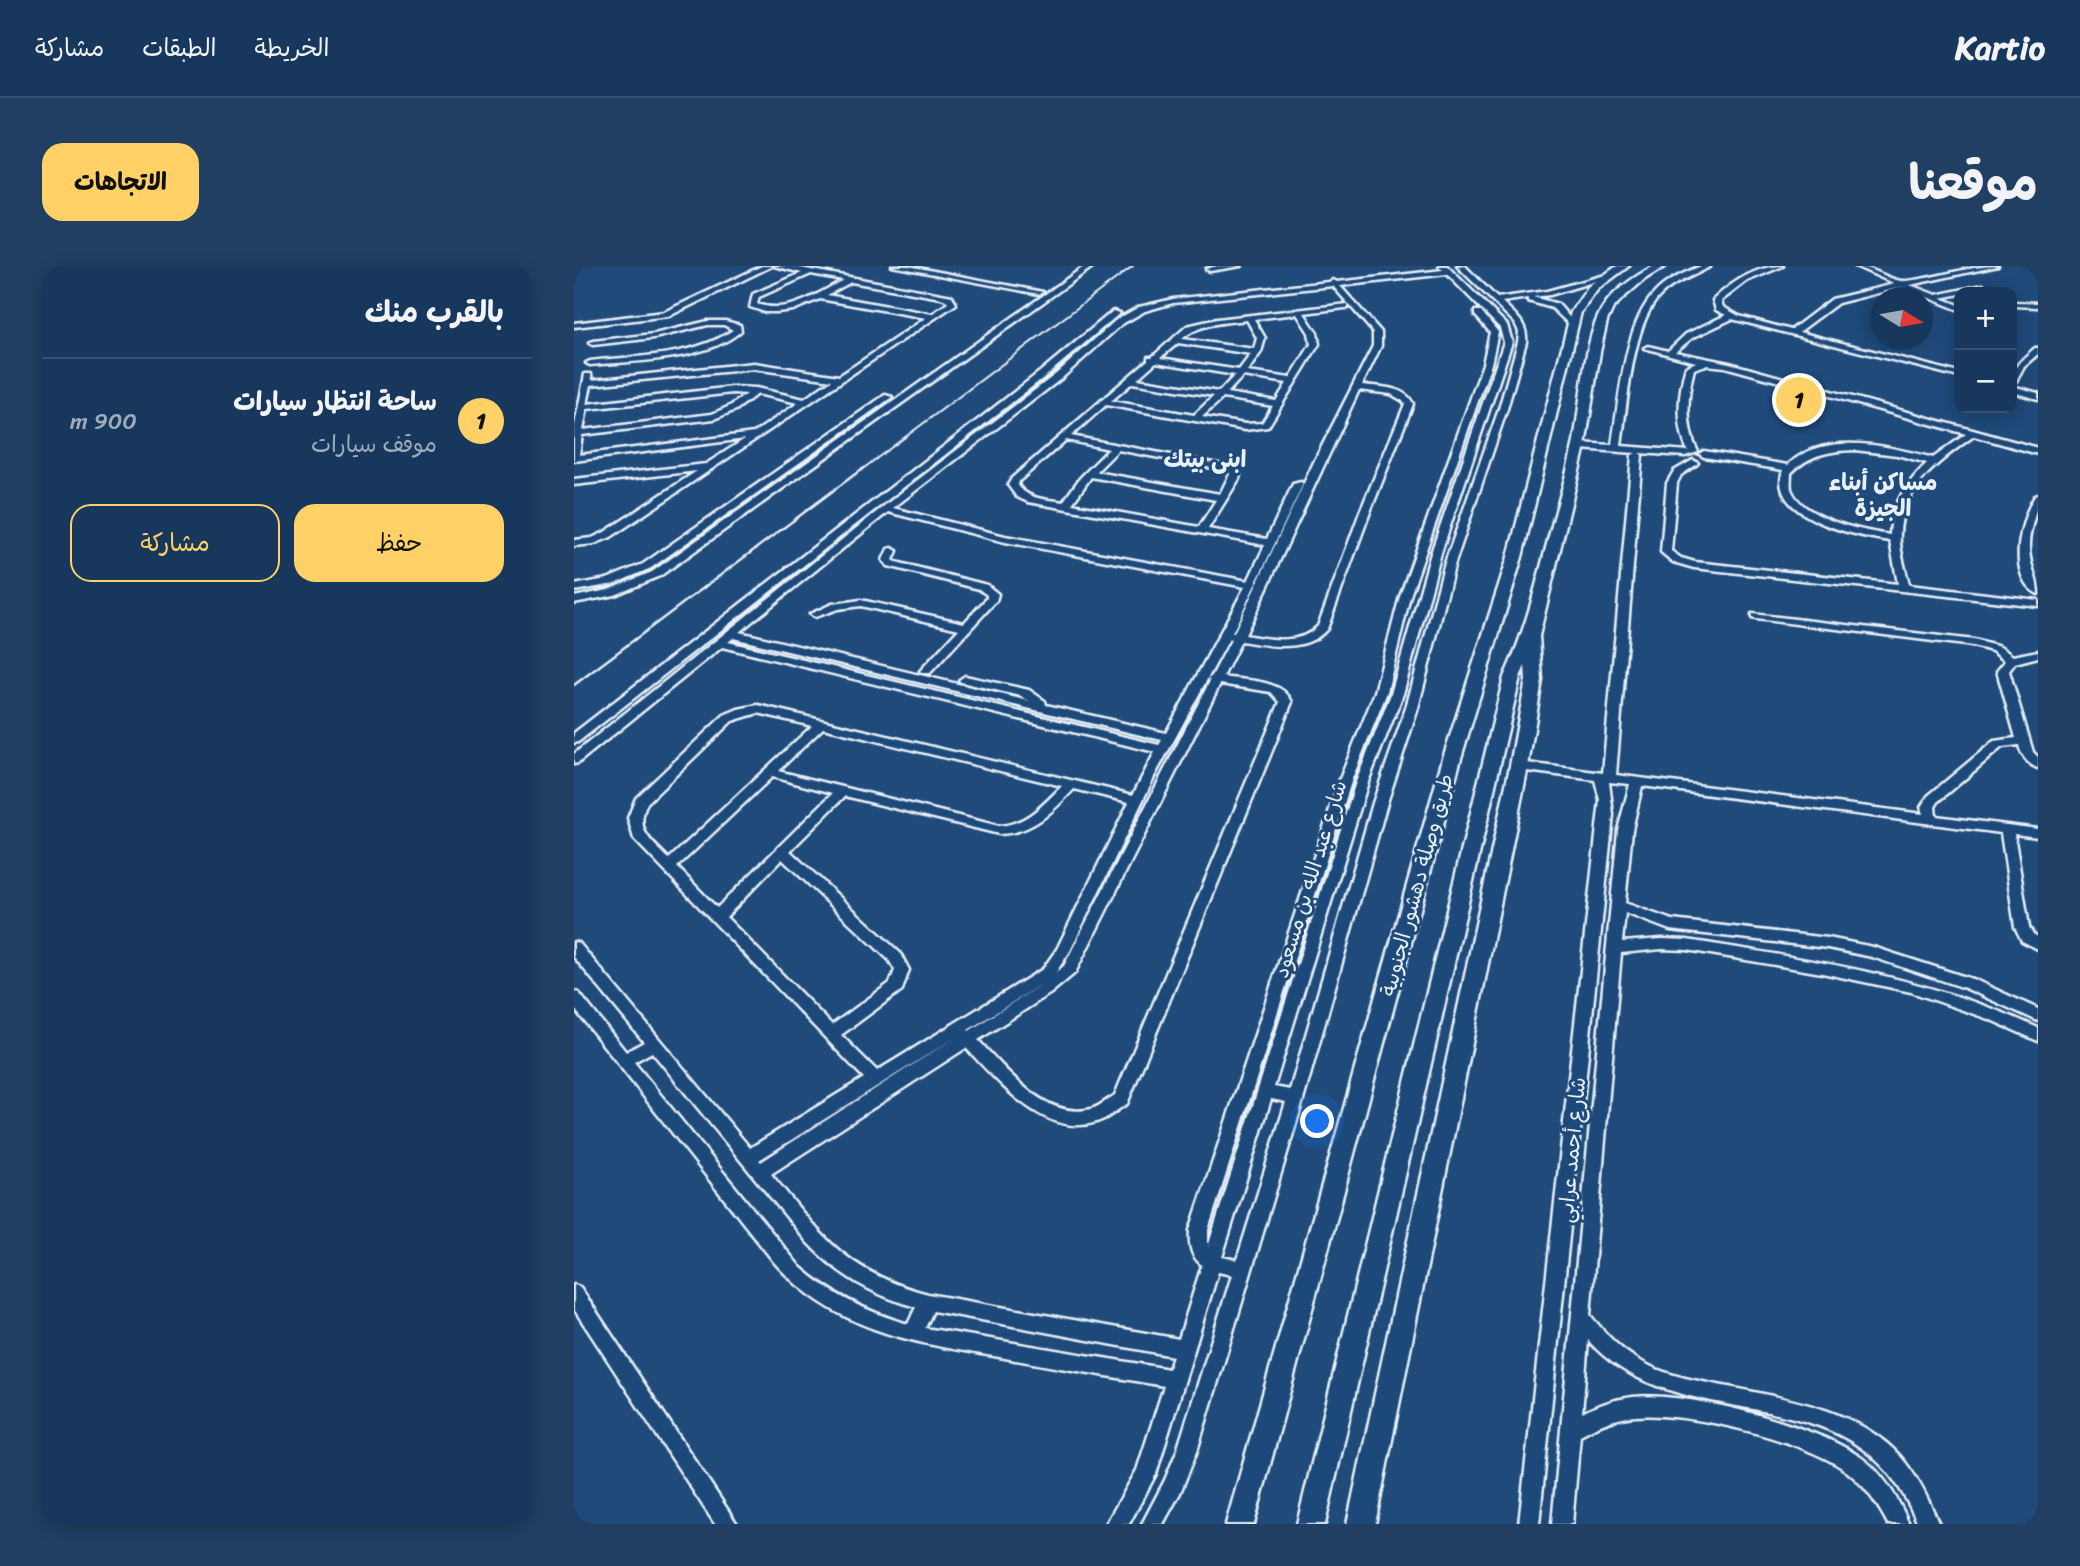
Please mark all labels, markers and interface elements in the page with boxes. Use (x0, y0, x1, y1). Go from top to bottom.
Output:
text: Kartio (1955, 19, 2045, 77)
text: مشاركة (35, 27, 104, 69)
text: الطبقات (142, 27, 217, 69)
text: الخريطة (255, 27, 329, 69)
text: موقعنا (1908, 139, 2038, 226)
button: الاتجاهات (42, 143, 199, 221)
text: بالقرب منك (365, 285, 504, 339)
north arrow (1870, 287, 1933, 350)
map controls (1954, 287, 2017, 413)
button: + (1954, 287, 2017, 350)
button: − (1954, 350, 2017, 413)
pin: 1 (1776, 374, 1822, 426)
text: ساحة انتظار سيارات (233, 378, 437, 424)
text: 900 m (70, 401, 137, 442)
text: 1 (476, 401, 486, 442)
text: موقف سيارات (311, 424, 437, 465)
district label: ابنى بيتك (1164, 439, 1247, 480)
district label: مساكن أبناء الجيزة (1828, 462, 1938, 529)
button: مشاركة (70, 504, 280, 582)
button: حفظ (294, 504, 504, 582)
street label: طريق وصلة دهشور الجنوبية (1369, 769, 1465, 1001)
street label: شارع عبد الله بن مسعود (1262, 775, 1358, 983)
street label: شارع أحمد عرابي (1547, 1075, 1597, 1225)
your location (1300, 1104, 1334, 1138)

